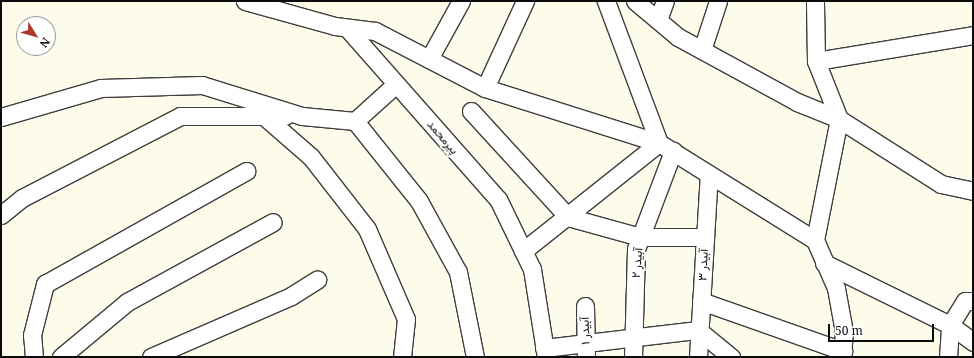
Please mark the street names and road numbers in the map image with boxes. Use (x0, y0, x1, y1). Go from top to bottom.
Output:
street label: پیرمحمد (424, 117, 462, 157)
street label: آبیدر ۲ (628, 247, 646, 279)
street label: آبیدر ۳ (695, 249, 711, 281)
street label: آبیدر ۱ (577, 317, 593, 345)

